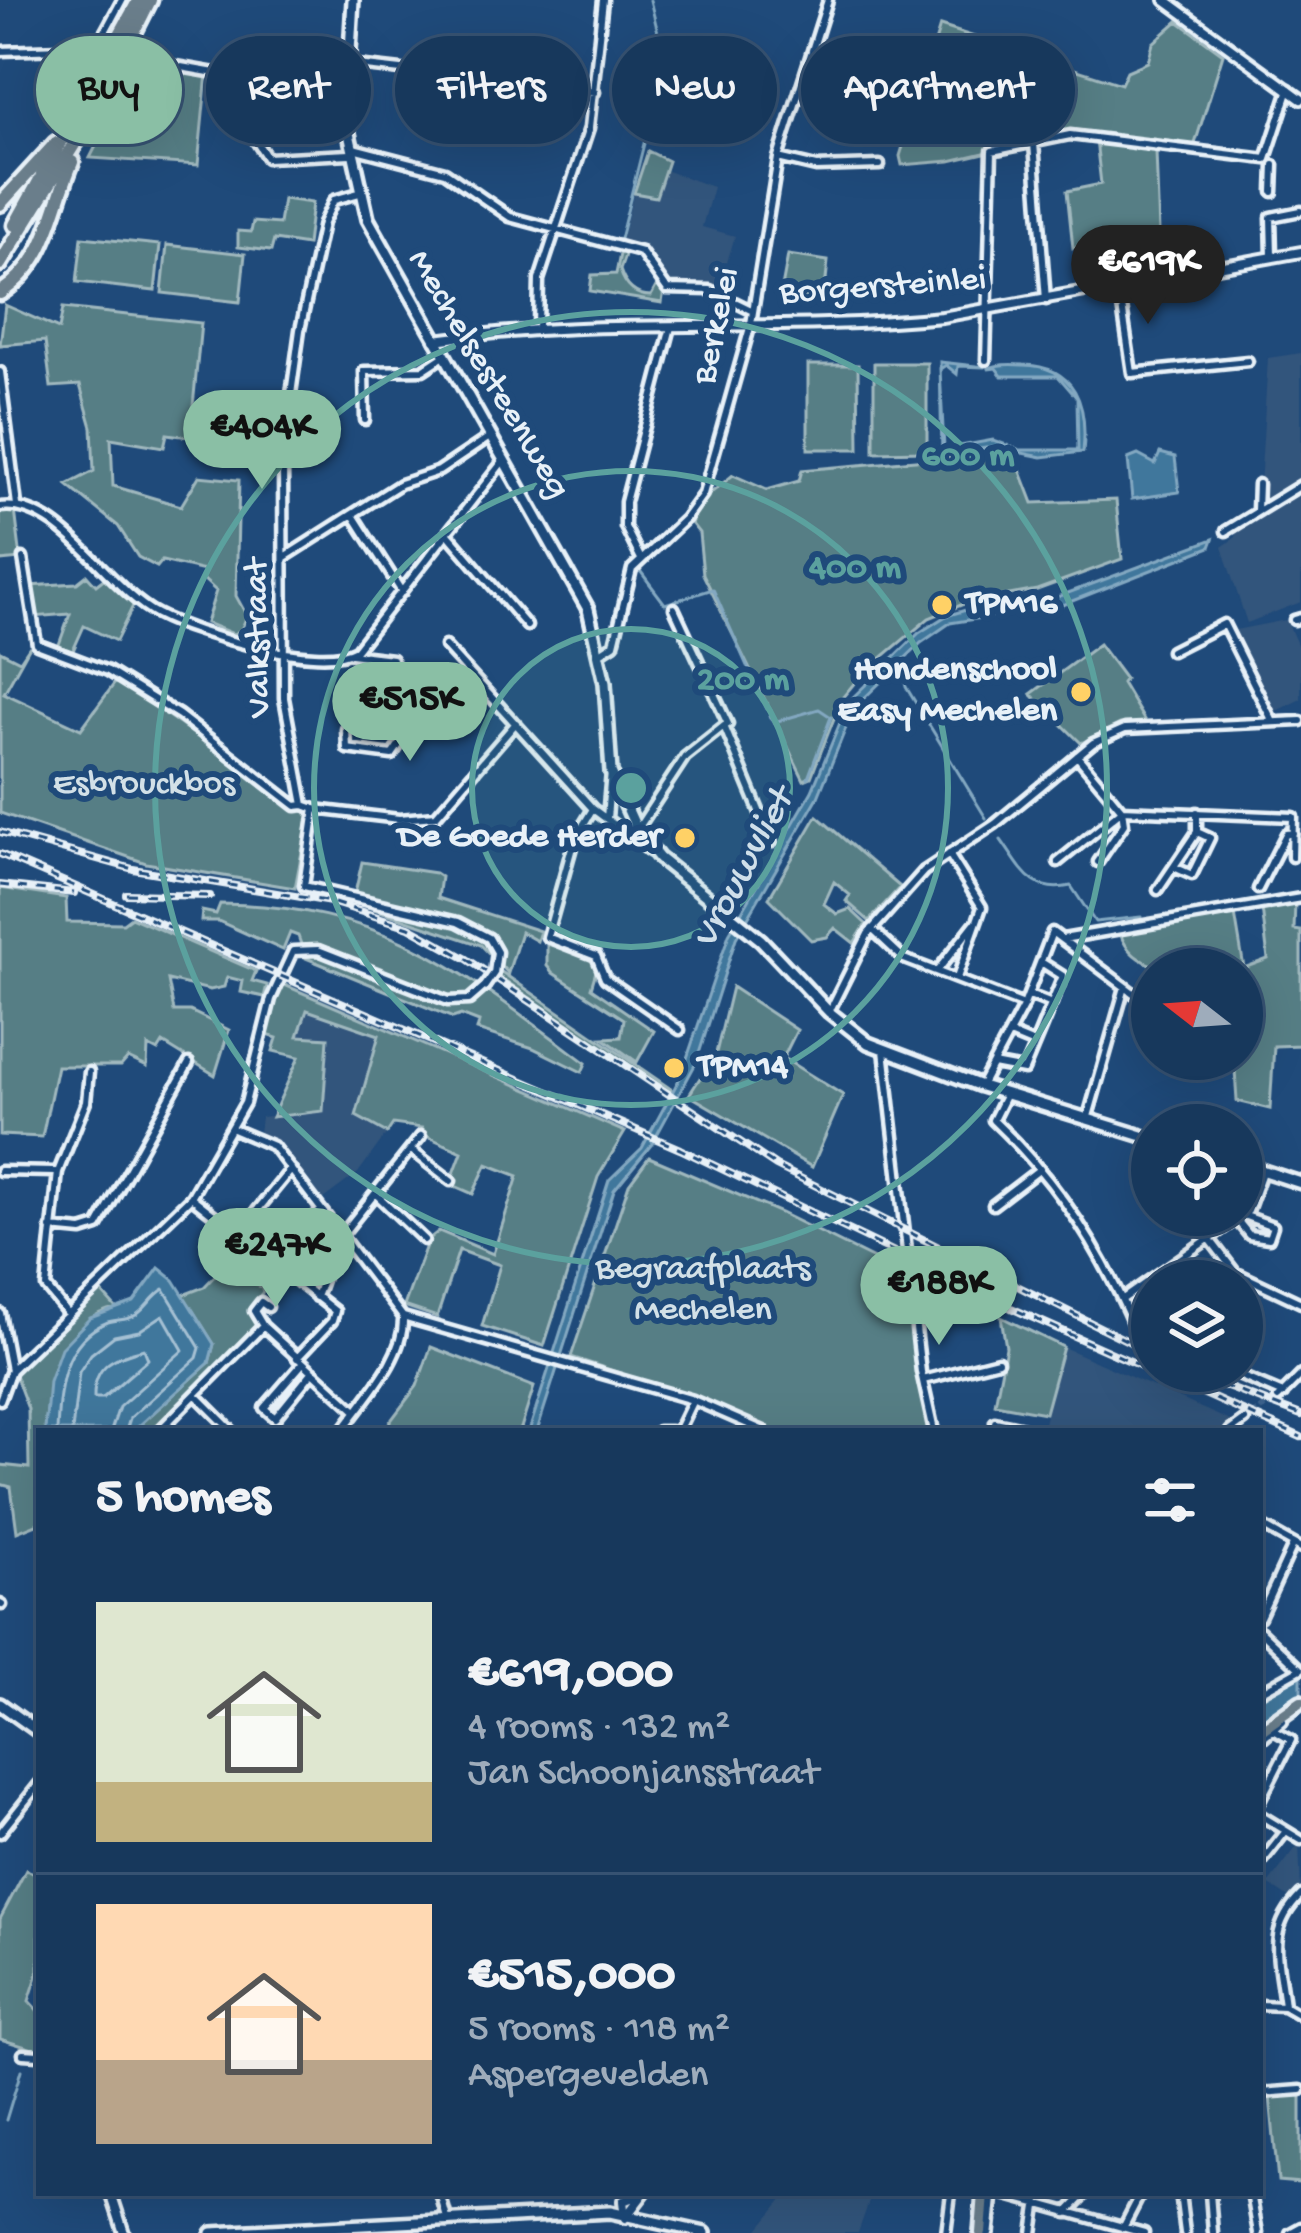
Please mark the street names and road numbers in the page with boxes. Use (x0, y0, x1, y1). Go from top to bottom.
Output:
street label: Mechelsesteenweg (396, 243, 578, 507)
street label: Borgersteinlei (777, 259, 988, 317)
street label: Berkelei (684, 263, 751, 389)
street label: Valkstraat (237, 555, 283, 719)

